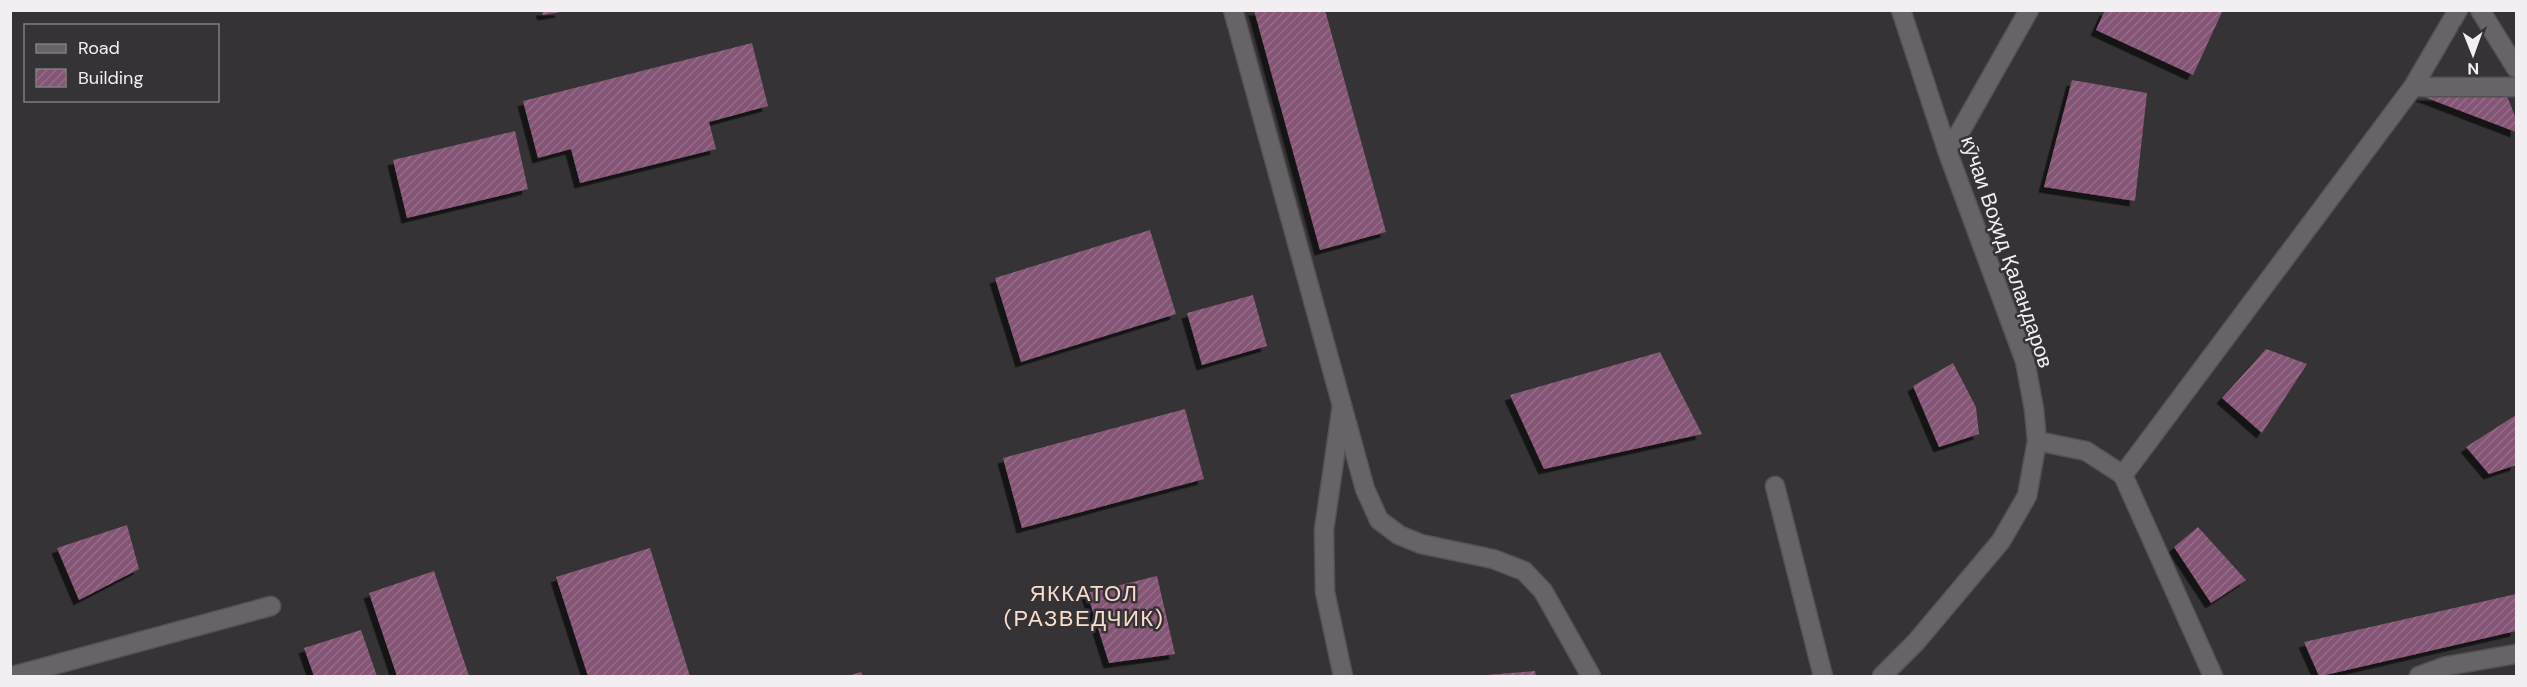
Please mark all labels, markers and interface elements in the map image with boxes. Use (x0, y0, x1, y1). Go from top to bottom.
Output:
legend (24, 24, 219, 102)
north arrow (2443, 24, 2503, 84)
text: Road (78, 36, 120, 60)
text: N (2467, 58, 2479, 79)
text: Building (78, 66, 143, 90)
street label: кӯчаи Воҳид Қаландаров (1954, 132, 2060, 372)
district label: ЯККАТОЛ (РАЗВЕДЧИК) (1004, 579, 1164, 633)

